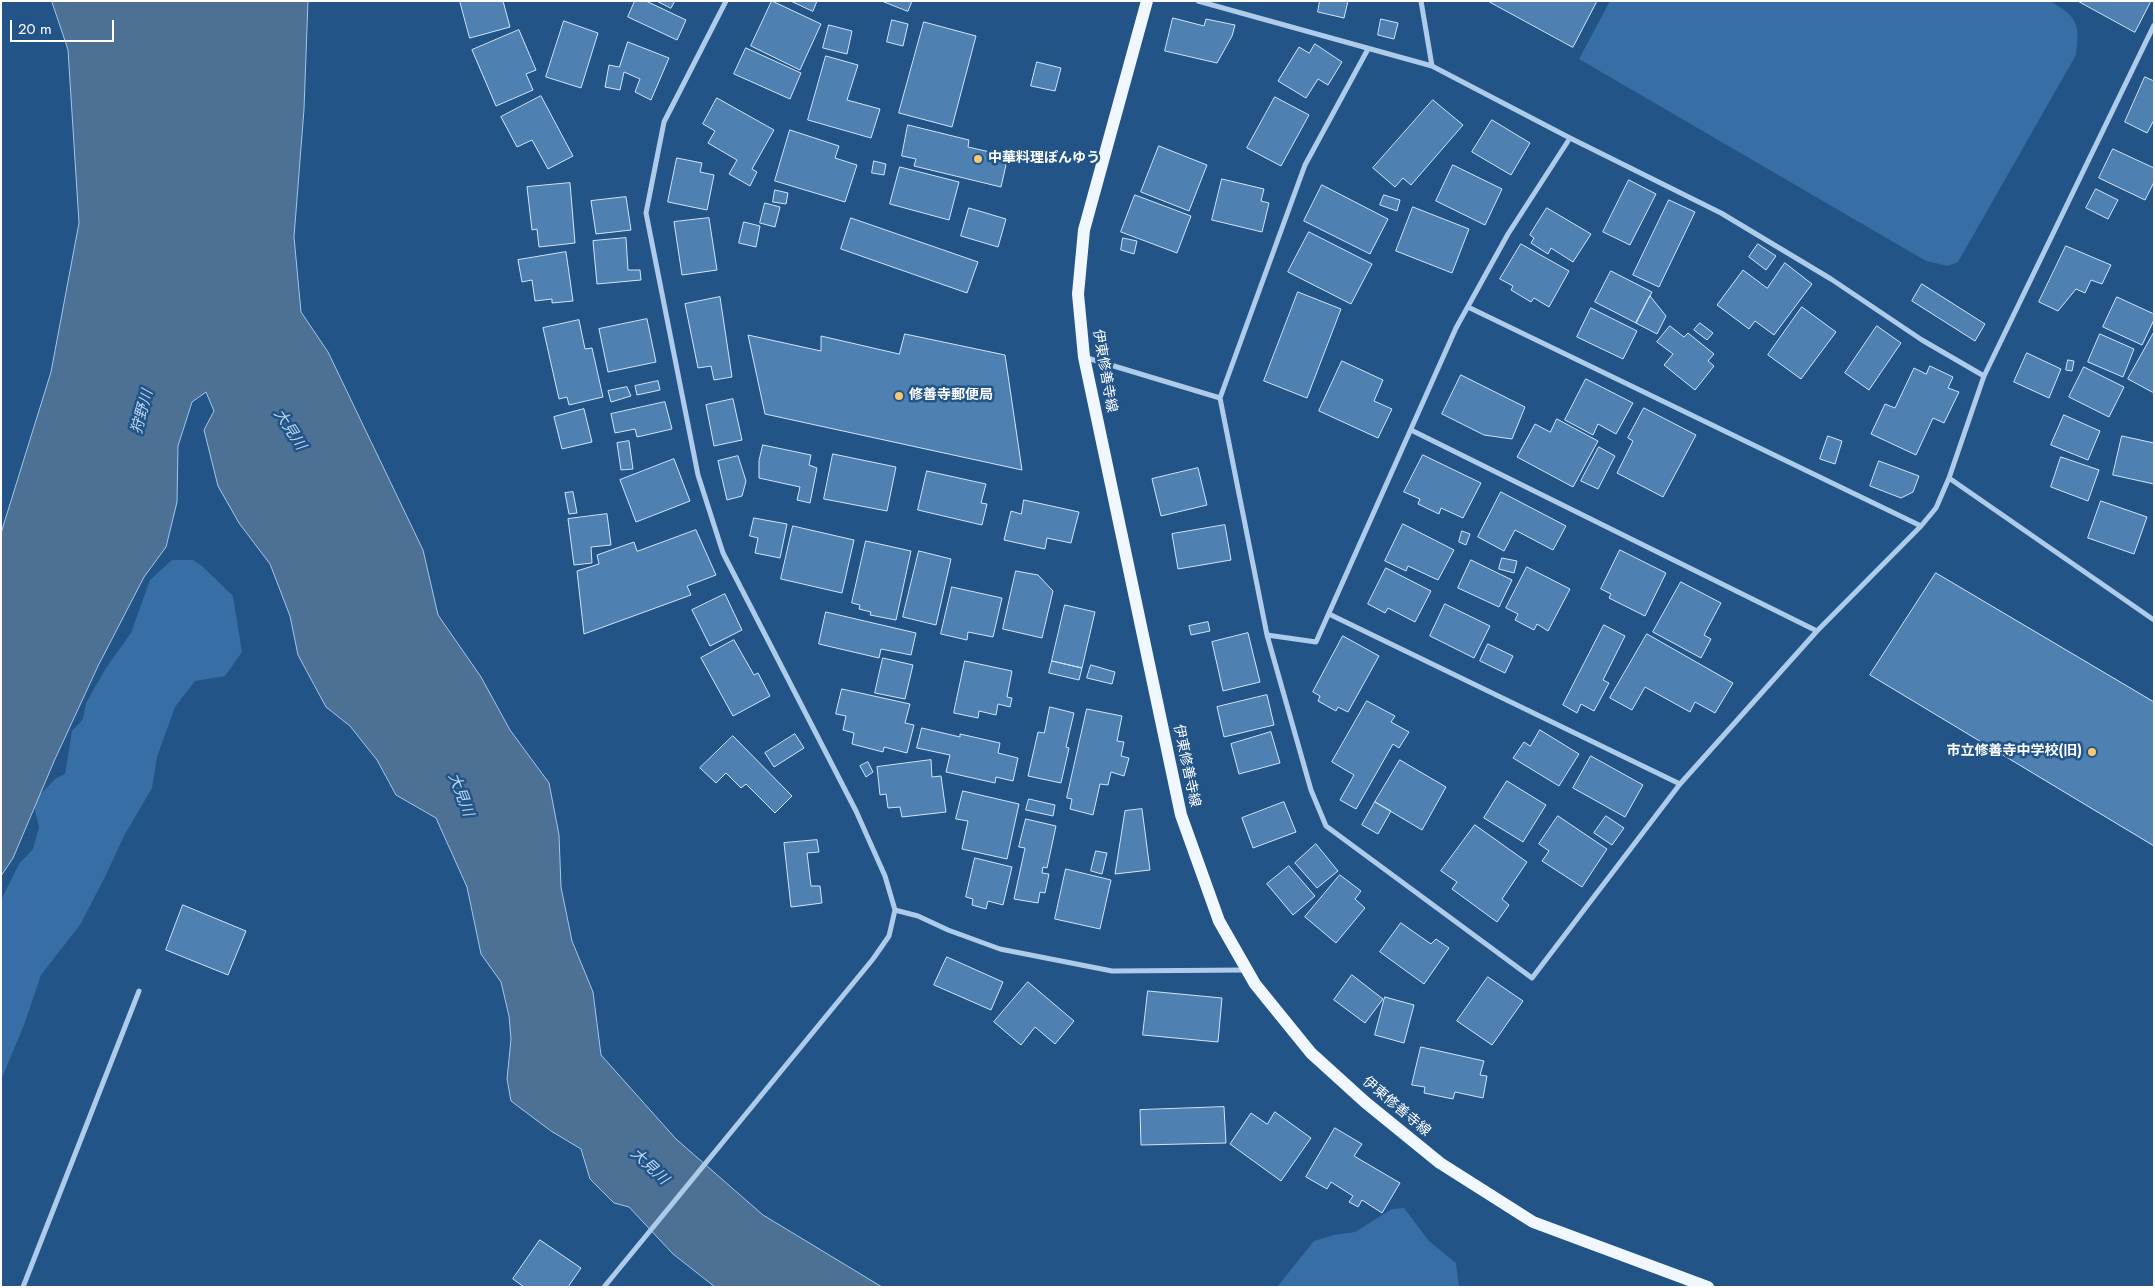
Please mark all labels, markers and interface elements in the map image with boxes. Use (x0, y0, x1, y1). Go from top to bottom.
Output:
scale bar (12, 10, 116, 42)
text: 20 m (18, 18, 52, 40)
place label: 中華料理ぽんゆう (988, 151, 1100, 167)
marker: 中華料理ぽんゆう (972, 153, 984, 165)
street label: 伊東修善寺線 (1088, 328, 1120, 414)
water label: 狩野川 (128, 388, 158, 436)
place label: 修善寺郵便局 (909, 388, 993, 404)
marker: 修善寺郵便局 (893, 390, 905, 402)
water label: 大見川 (269, 406, 309, 454)
street label: 伊東修善寺線 (1169, 723, 1203, 809)
place label: 市立修善寺中学校(旧) (1946, 744, 2082, 760)
marker: 市立修善寺中学校(旧) (2086, 746, 2098, 758)
water label: 大見川 (444, 771, 476, 819)
street label: 伊東修善寺線 (1358, 1074, 1434, 1140)
water label: 大見川 (626, 1145, 672, 1189)

